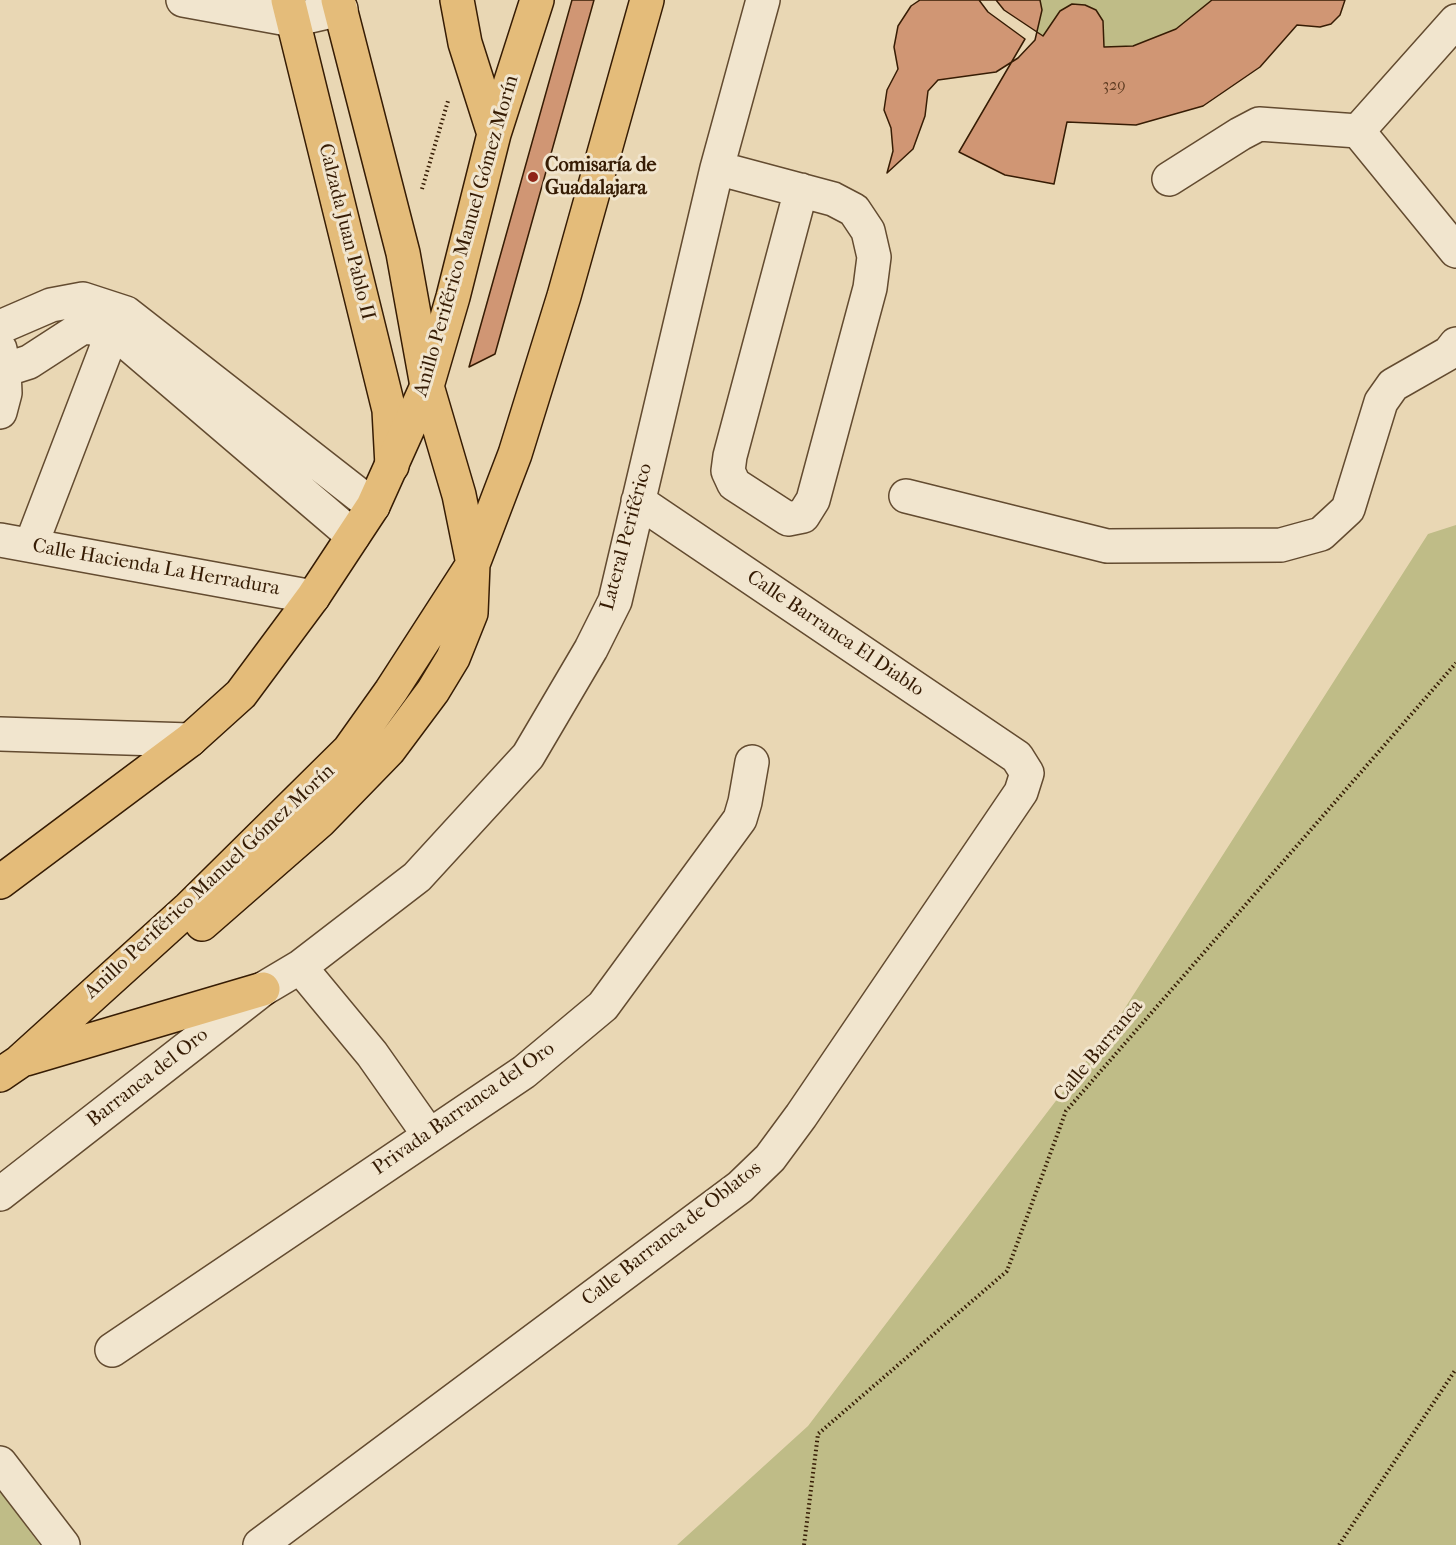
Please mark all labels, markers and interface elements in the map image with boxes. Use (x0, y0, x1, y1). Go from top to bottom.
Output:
street label: Anillo Periférico Manuel Gómez Morín (410, 73, 524, 399)
house number: 329 (1102, 76, 1126, 96)
street label: Calzada Juan Pablo II (312, 141, 380, 323)
place label: Comisaría de Guadalajara (545, 154, 656, 201)
marker: Comisaría de Guadalajara (526, 170, 540, 184)
street label: Lateral Periférico (596, 461, 658, 613)
street label: Calle Hacienda La Herradura (31, 534, 281, 602)
street label: Calle Barranca El Diablo (742, 566, 928, 702)
street label: Anillo Periférico Manuel Gómez Morín (80, 760, 340, 1004)
street label: Calle Barranca (1049, 995, 1149, 1107)
street label: Barranca del Oro (83, 1023, 213, 1133)
street label: Privada Barranca del Oro (368, 1037, 560, 1181)
street label: Calle Barranca de Oblatos (578, 1157, 766, 1311)

